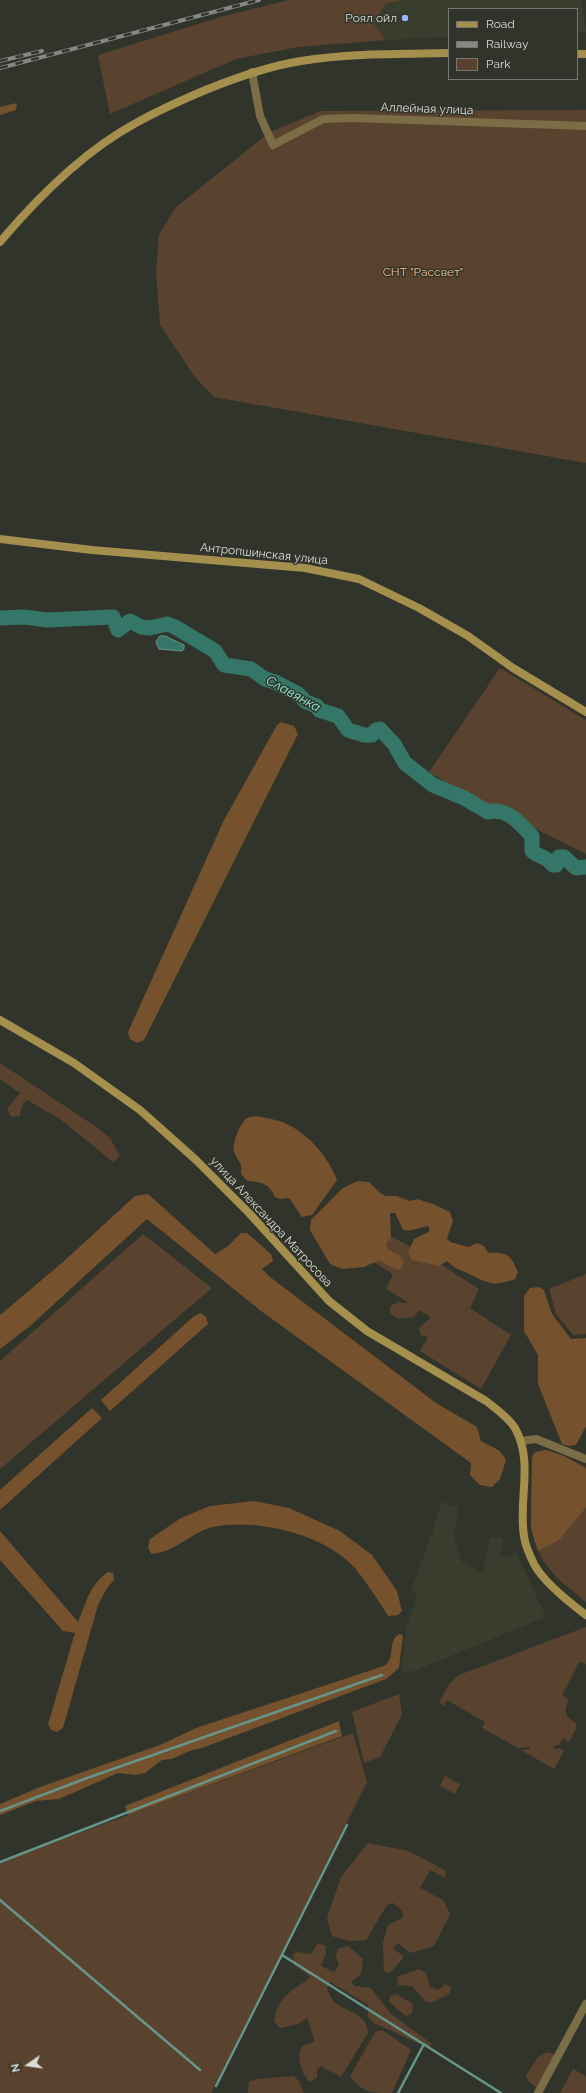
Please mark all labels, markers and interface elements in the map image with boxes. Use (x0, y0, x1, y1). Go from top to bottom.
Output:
legend (448, 8, 578, 80)
place label: Роял ойл (345, 11, 397, 25)
marker: Роял ойл (400, 13, 410, 23)
text: Road (486, 17, 515, 31)
text: Railway (486, 37, 528, 51)
text: Park (486, 57, 511, 71)
street label: Аллейная улица (380, 100, 474, 118)
park label: СНТ "Рассвет" (383, 265, 463, 279)
street label: Антропшинская улица (199, 540, 329, 568)
water label: Славянка (263, 673, 323, 715)
street label: улица Александра Матросова (207, 1154, 335, 1290)
north arrow (8, 2045, 48, 2085)
text: N (9, 2062, 23, 2073)

